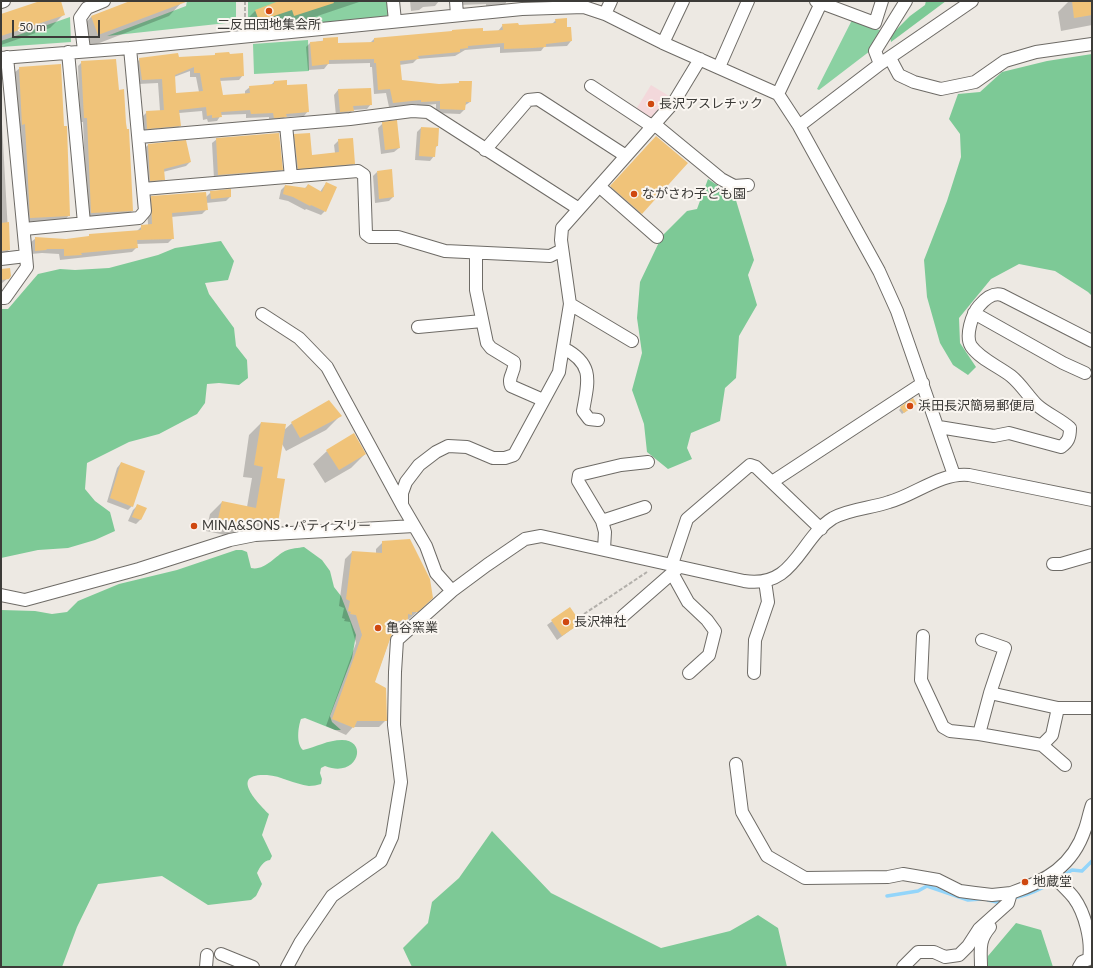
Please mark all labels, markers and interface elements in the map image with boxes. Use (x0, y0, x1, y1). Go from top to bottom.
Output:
marker: 二反田団地集会所 (264, 6, 274, 16)
scale bar (14, 12, 102, 38)
place label: 二反田団地集会所 (217, 17, 321, 33)
text: 50 m (19, 19, 46, 34)
place label: 長沢アスレチック (659, 96, 763, 112)
marker: 長沢アスレチック (646, 99, 656, 109)
place label: ながさわ子ども園 (642, 186, 746, 202)
marker: ながさわ子ども園 (629, 189, 639, 199)
place label: 浜田長沢簡易郵便局 (918, 398, 1035, 414)
marker: 浜田長沢簡易郵便局 (905, 401, 915, 411)
place label: MINA&SONS・パティスリー (202, 518, 371, 534)
marker: MINA&SONS・パティスリー (189, 521, 199, 531)
place label: 長沢神社 (574, 614, 626, 630)
marker: 長沢神社 (561, 617, 571, 627)
place label: 亀谷窯業 (386, 620, 438, 636)
marker: 亀谷窯業 (373, 623, 383, 633)
place label: 地蔵堂 (1033, 874, 1072, 890)
marker: 地蔵堂 (1020, 877, 1030, 887)

